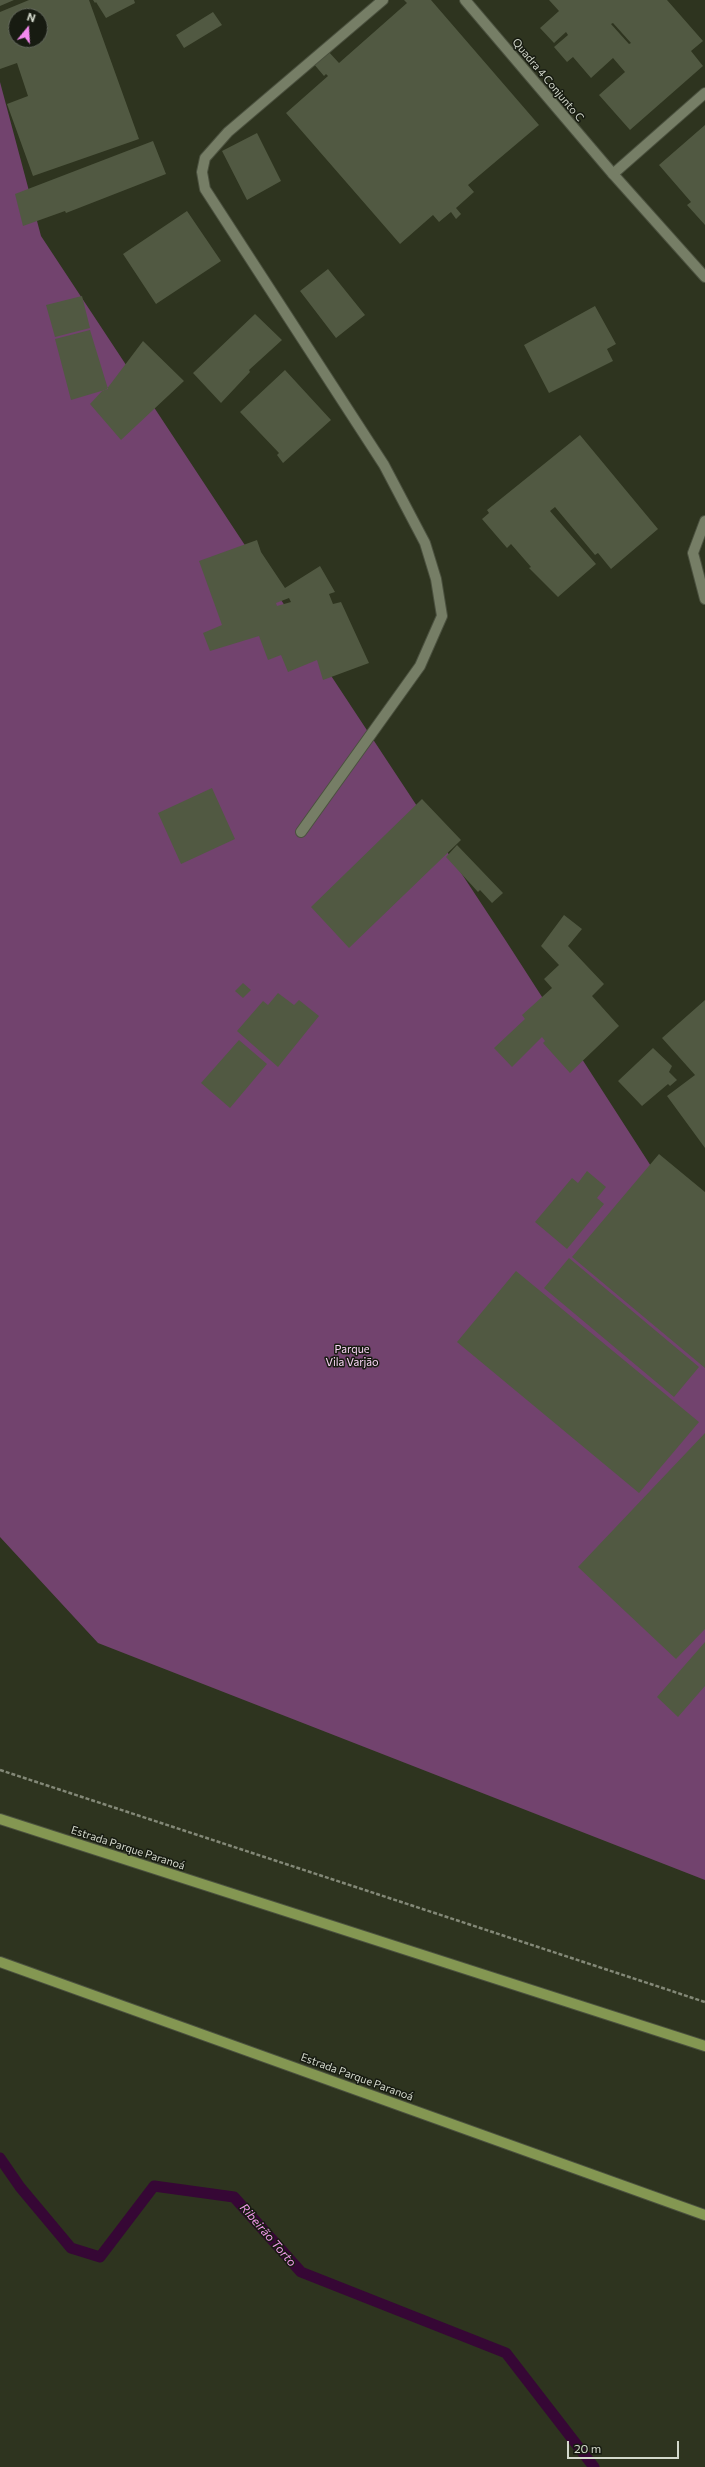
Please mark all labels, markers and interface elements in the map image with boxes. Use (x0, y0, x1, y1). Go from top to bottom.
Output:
north arrow (8, 8, 48, 48)
text: N (26, 10, 37, 25)
street label: Quadra 4 Conjunto C (509, 36, 587, 124)
park label: Parque Vila Varjão (325, 1342, 379, 1368)
street label: Estrada Parque Paranoá (69, 1823, 187, 1873)
street label: Estrada Parque Paranoá (299, 2050, 415, 2104)
water label: Ribeirão Torto (237, 2201, 299, 2269)
scale bar (569, 2433, 681, 2459)
text: 20 m (574, 2441, 601, 2455)

